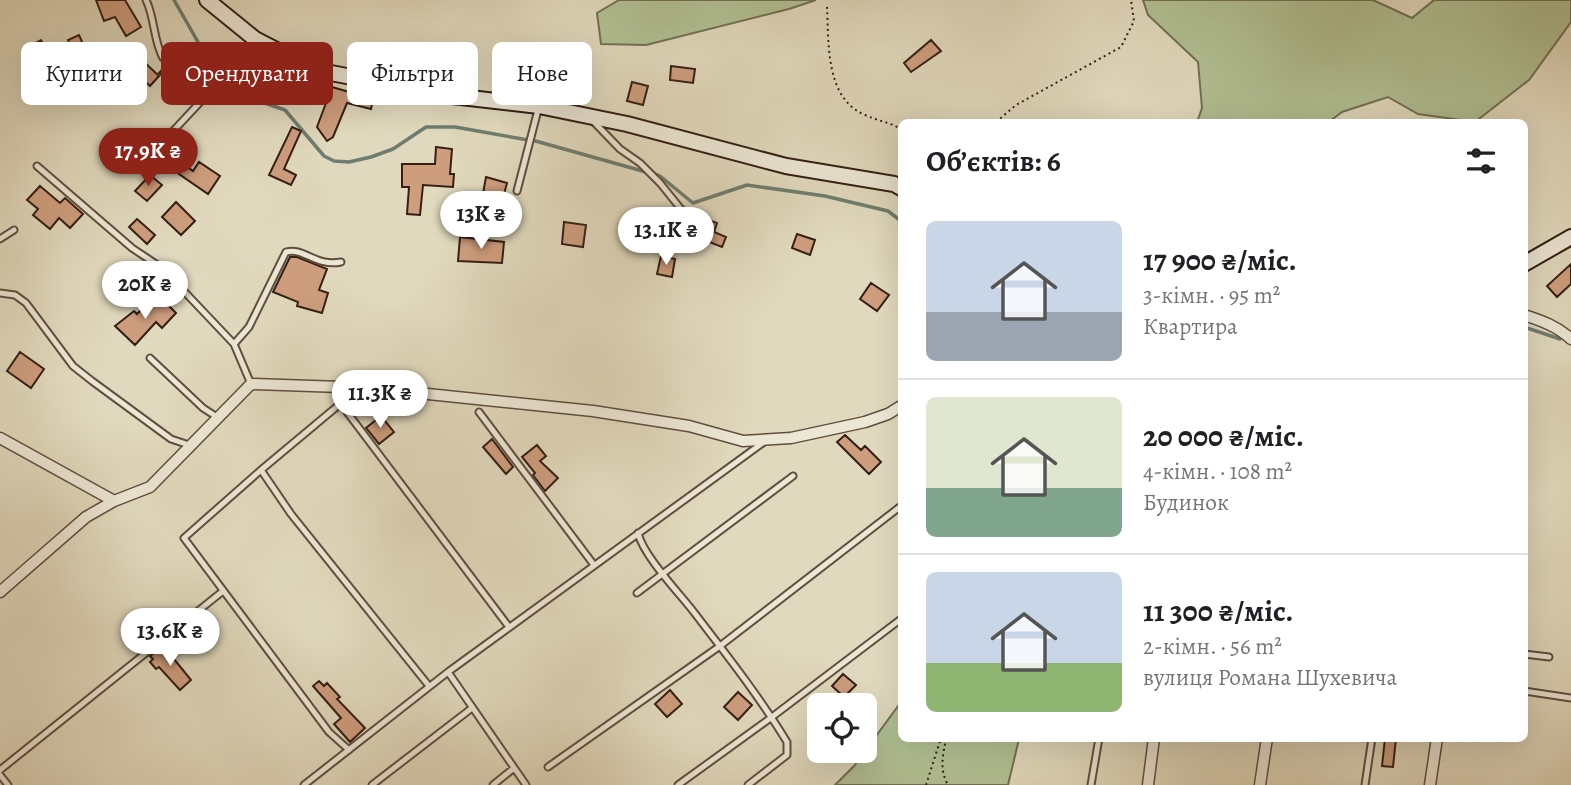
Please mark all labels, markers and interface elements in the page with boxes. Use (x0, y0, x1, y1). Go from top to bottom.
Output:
chip: Купити (21, 42, 147, 105)
chip: Орендувати (161, 42, 333, 105)
chip: Фільтри (347, 42, 478, 105)
chip: Нове (492, 42, 592, 105)
pin: 17.9K ₴ (83, 128, 213, 188)
text: 17.9K ₴ (115, 135, 181, 166)
text: Об’єктів: 6 (926, 141, 1061, 181)
icon: filters (1462, 142, 1500, 180)
pin: 13K ₴ (432, 191, 530, 251)
text: 13K ₴ (456, 198, 506, 229)
pin: 13.1K ₴ (601, 208, 731, 267)
text: 13.1K ₴ (634, 214, 698, 245)
text: 17 900 ₴/міс. (1143, 240, 1297, 280)
icon: home (982, 249, 1066, 333)
pin: 20K ₴ (96, 262, 194, 321)
text: 20K ₴ (118, 268, 172, 299)
text: 3-кімн. · 95 m² (1143, 280, 1280, 311)
text: Квартира (1143, 311, 1238, 342)
pin: 11.3K ₴ (315, 370, 445, 430)
text: 11.3K ₴ (348, 377, 412, 408)
text: 20 000 ₴/міс. (1143, 416, 1304, 456)
icon: home (982, 425, 1066, 509)
text: 4-кімн. · 108 m² (1143, 456, 1292, 487)
text: Будинок (1143, 487, 1229, 518)
text: 11 300 ₴/міс. (1143, 591, 1294, 631)
icon: home (982, 600, 1066, 684)
pin: 13.6K ₴ (105, 608, 235, 668)
text: 13.6K ₴ (137, 615, 203, 646)
text: 2-кімн. · 56 m² (1143, 631, 1282, 662)
text: вулиця Романа Шухевича (1143, 662, 1397, 693)
map controls (807, 693, 877, 763)
button: locate (807, 693, 877, 763)

